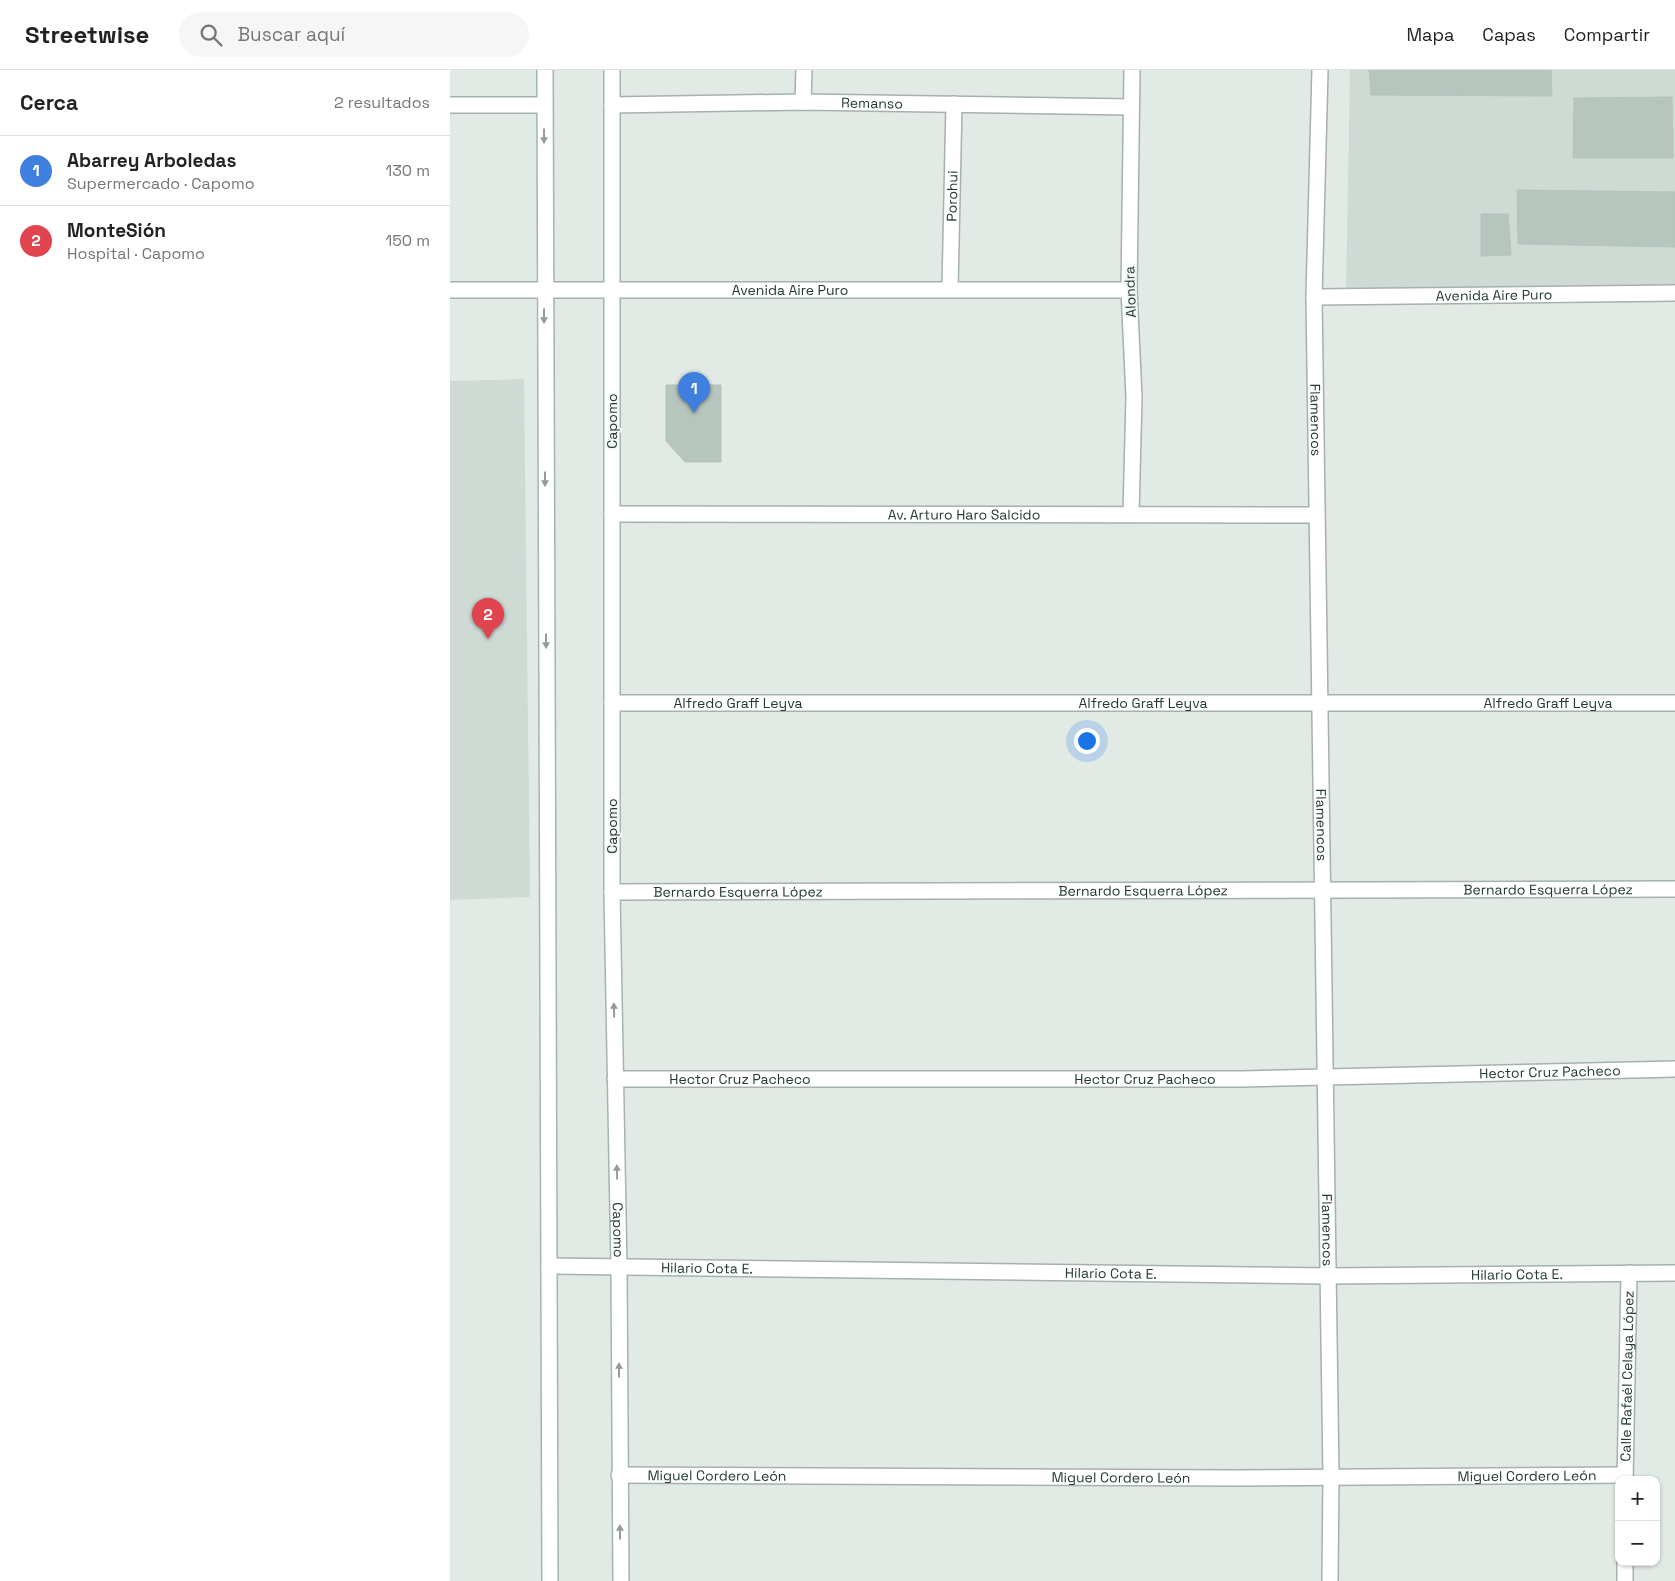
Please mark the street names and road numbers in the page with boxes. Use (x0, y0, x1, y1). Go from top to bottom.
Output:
street label: Remanso (841, 94, 903, 113)
street label: Porohui (942, 170, 962, 222)
street label: Alondra (1120, 266, 1140, 318)
street label: Avenida Aire Puro (732, 281, 848, 299)
street label: Avenida Aire Puro (1436, 285, 1552, 305)
street label: Flamencos (1306, 384, 1325, 456)
street label: Capomo (603, 393, 621, 449)
street label: Av. Arturo Haro Salcido (888, 505, 1040, 524)
street label: Alfredo Graff Leyva (673, 694, 803, 712)
street label: Alfredo Graff Leyva (1078, 694, 1208, 712)
street label: Alfredo Graff Leyva (1483, 694, 1613, 712)
street label: Flamencos (1312, 789, 1331, 861)
street label: Capomo (603, 798, 621, 854)
street label: Bernardo Esquerra López (1463, 880, 1633, 899)
street label: Bernardo Esquerra López (1058, 881, 1228, 900)
street label: Bernardo Esquerra López (653, 882, 823, 901)
street label: Hector Cruz Pacheco (1479, 1061, 1621, 1083)
street label: Hector Cruz Pacheco (669, 1070, 811, 1088)
street label: Hector Cruz Pacheco (1074, 1070, 1216, 1088)
street label: Flamencos (1318, 1193, 1337, 1266)
street label: Capomo (609, 1202, 628, 1258)
street label: Hilario Cota E. (661, 1258, 753, 1278)
street label: Hilario Cota E. (1065, 1264, 1157, 1283)
street label: Hilario Cota E. (1471, 1265, 1563, 1284)
street label: Calle Rafaél Celaya López (1616, 1290, 1638, 1462)
street label: Miguel Cordero León (647, 1466, 787, 1485)
street label: Miguel Cordero León (1457, 1466, 1597, 1485)
street label: Miguel Cordero León (1051, 1468, 1191, 1487)

